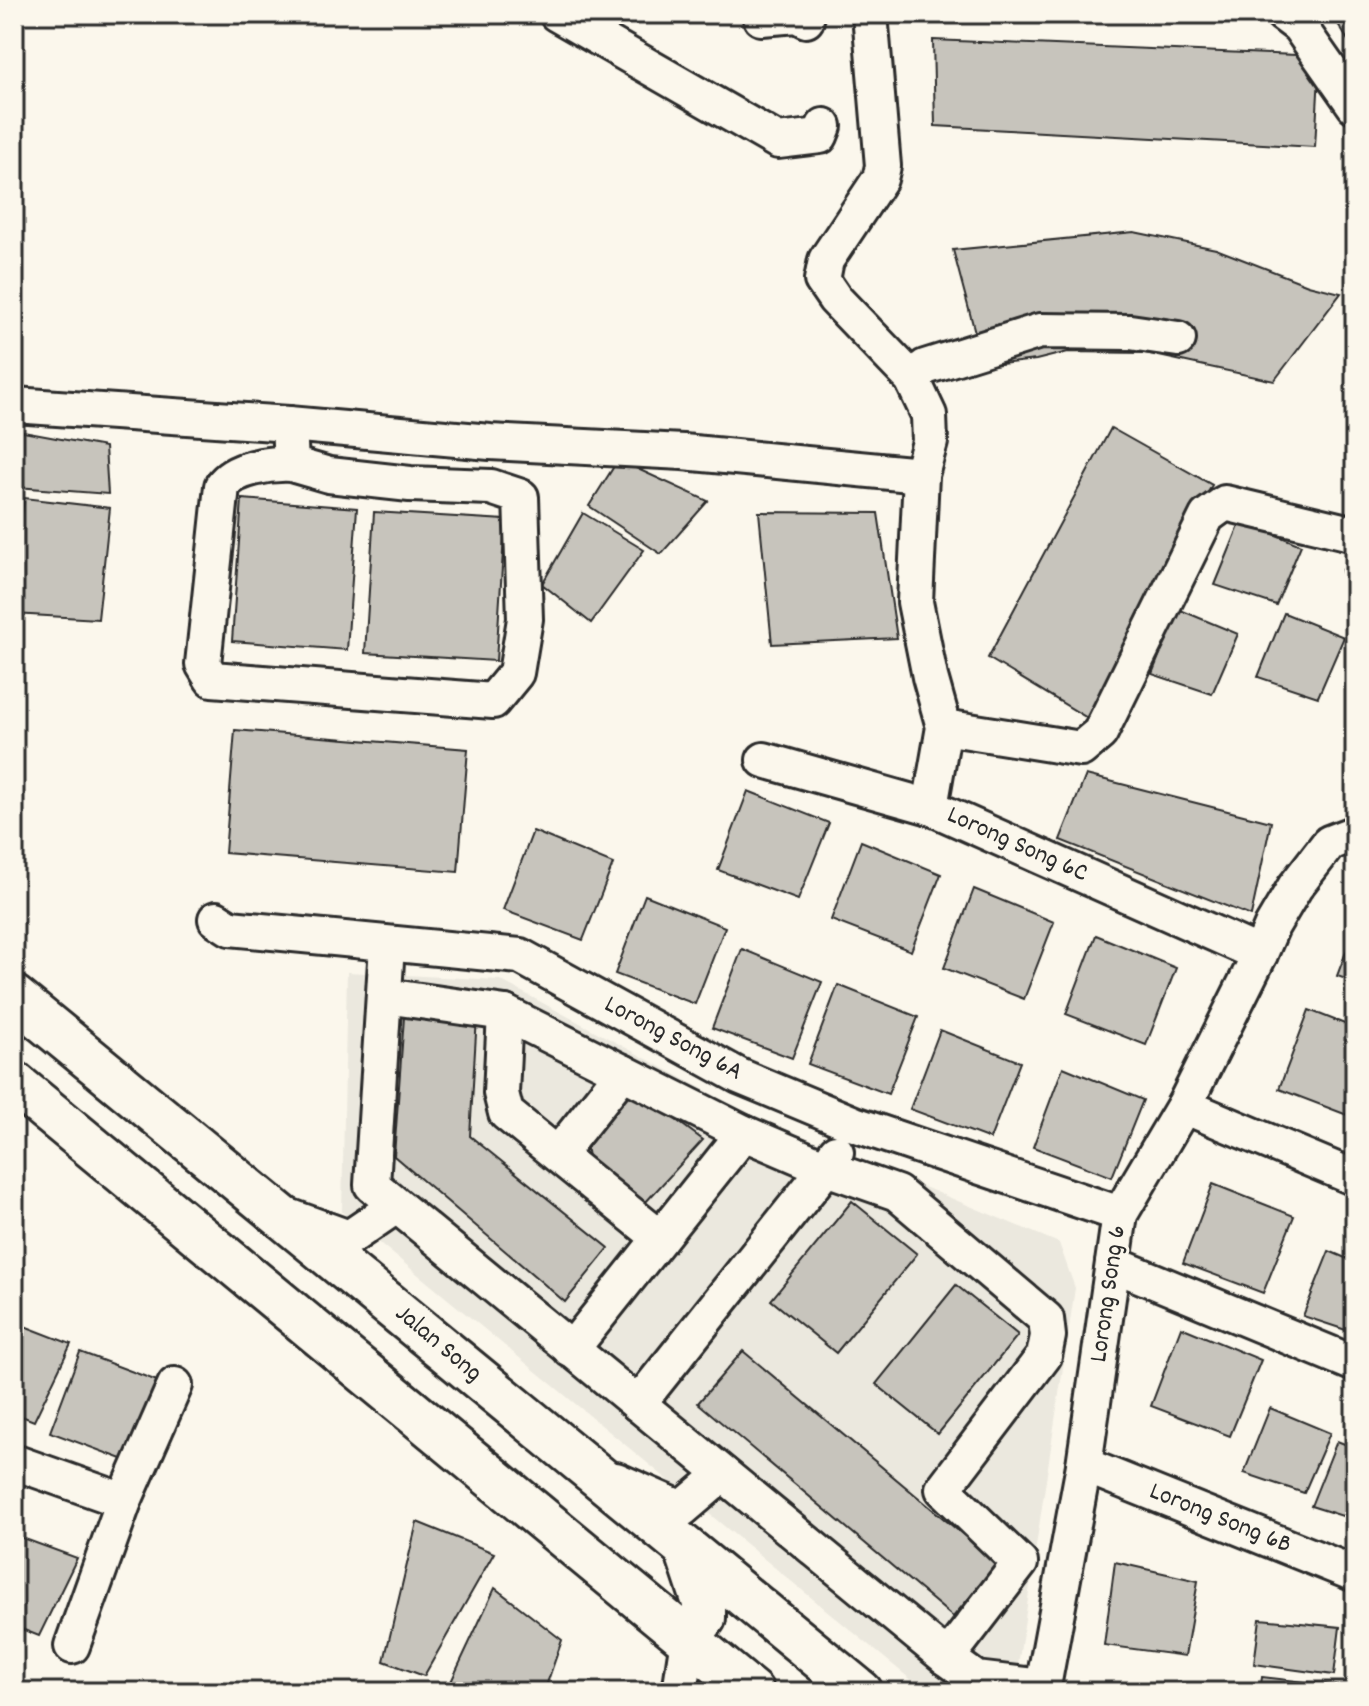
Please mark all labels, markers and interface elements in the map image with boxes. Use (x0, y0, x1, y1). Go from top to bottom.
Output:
street label: Lorong Song 6C (941, 797, 1094, 893)
street label: Lorong Song 6A (597, 987, 749, 1091)
street label: Lorong Song 6 (1081, 1223, 1137, 1365)
street label: Jalan Song (386, 1296, 490, 1392)
street label: Lorong Song 6B (1143, 1474, 1297, 1564)

